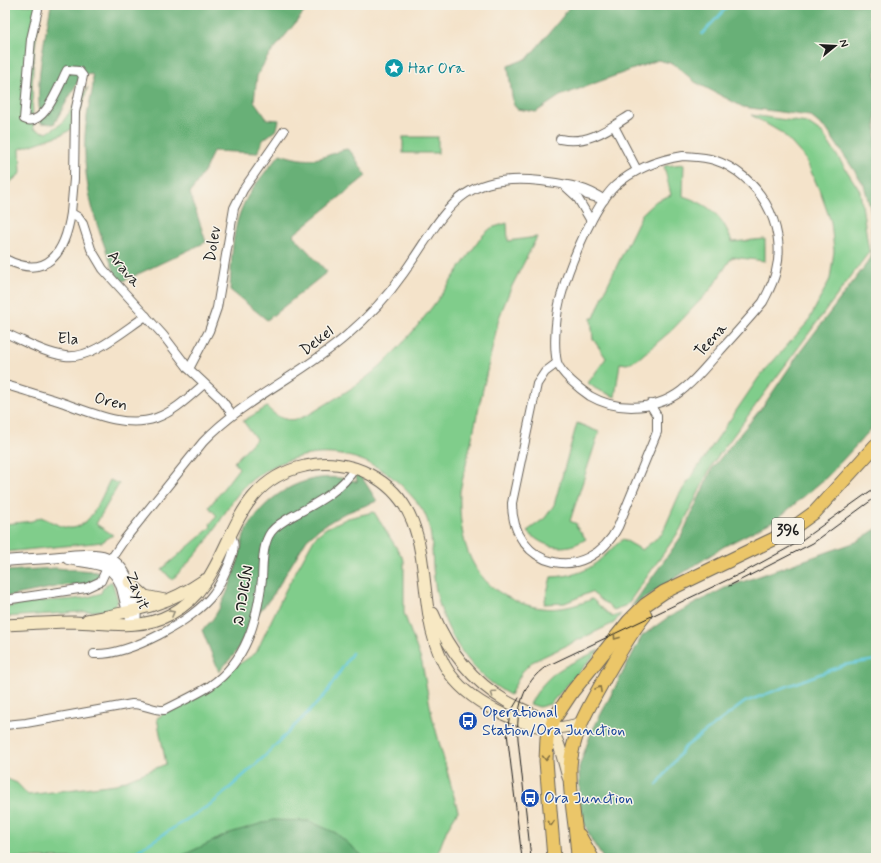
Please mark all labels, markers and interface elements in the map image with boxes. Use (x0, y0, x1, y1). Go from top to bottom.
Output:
north arrow (815, 26, 855, 66)
text: N (836, 38, 851, 49)
place icon: Har Ora (383, 57, 405, 79)
place label: Har Ora (408, 58, 465, 79)
street label: Dolev (200, 224, 226, 264)
street label: Arava (102, 246, 146, 292)
street label: Teena (690, 318, 732, 362)
street label: Dekel (296, 321, 338, 361)
street label: Ela (57, 328, 79, 350)
street label: Oren (92, 388, 130, 416)
road number: 396 (772, 518, 804, 544)
street label: מלאכה ב (227, 563, 259, 627)
street label: Zayit (120, 569, 154, 614)
one-way arrow (168, 611, 175, 618)
one-way arrow (614, 633, 621, 640)
one-way arrow (594, 686, 602, 693)
one-way arrow (490, 690, 497, 698)
place label: Operational Station/Ora Junction (482, 702, 625, 741)
bus stop icon: Operational Station/Ora Junction (457, 710, 479, 732)
one-way arrow (542, 755, 550, 761)
bus stop icon: Ora Junction (519, 787, 541, 809)
place label: Ora Junction (544, 788, 633, 809)
one-way arrow (547, 820, 556, 826)

